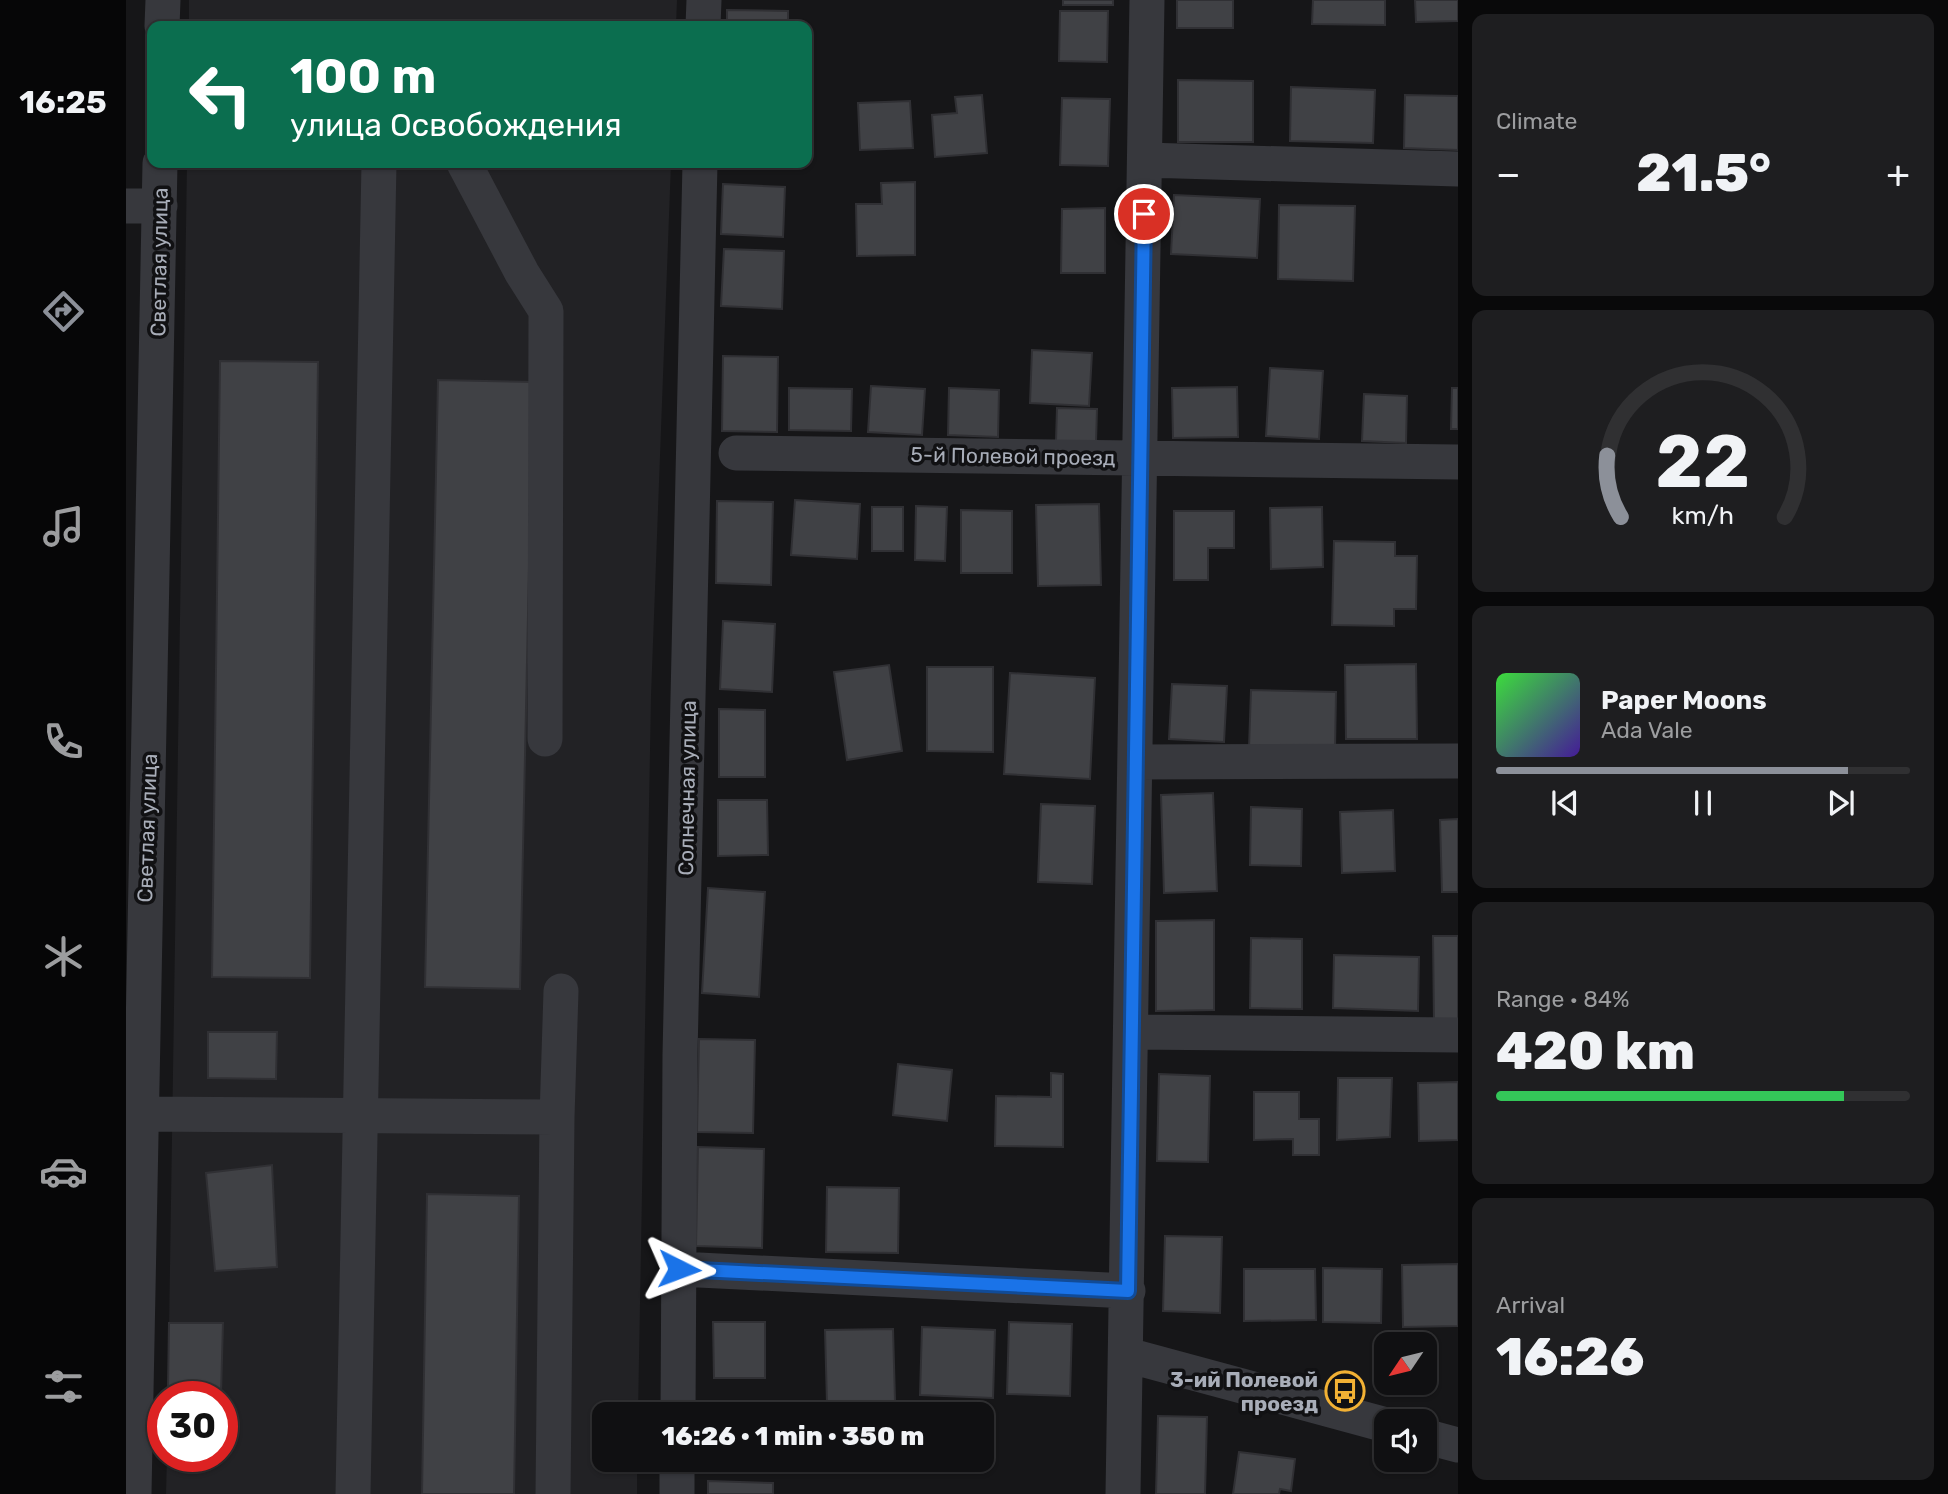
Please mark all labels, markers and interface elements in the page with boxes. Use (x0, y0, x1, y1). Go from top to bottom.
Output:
text: 100 m (290, 47, 436, 105)
icon: left (175, 49, 266, 140)
text: 16:25 (19, 83, 107, 121)
text: улица Освобождения (290, 106, 622, 144)
text: Climate (1496, 107, 1577, 135)
text: 21.5° (1636, 142, 1771, 204)
text: − (1496, 151, 1521, 197)
text: + (1886, 151, 1910, 197)
pin (1114, 184, 1174, 244)
street label: Светлая улица (145, 187, 173, 337)
icon: arrive (1125, 195, 1163, 233)
icon: directions (39, 287, 88, 336)
text: 22 (1656, 419, 1750, 505)
street label: 5-й Полевой проезд (910, 442, 1116, 470)
text: km/h (1672, 501, 1734, 530)
icon: music (39, 502, 88, 551)
text: Paper Moons (1601, 685, 1767, 716)
street label: Солнечная улица (673, 700, 701, 876)
text: Ada Vale (1601, 716, 1693, 744)
icon: phone (39, 717, 88, 766)
street label: Светлая улица (132, 753, 162, 903)
icon: previous (1546, 784, 1584, 822)
icon: pause (1684, 784, 1722, 822)
icon: next (1822, 784, 1860, 822)
icon: climate (39, 932, 88, 981)
text: Range · 84% (1496, 985, 1630, 1013)
text: 420 km (1496, 1020, 1695, 1082)
icon: car (39, 1147, 88, 1196)
position arrow (642, 1232, 716, 1306)
text: Arrival (1496, 1291, 1565, 1319)
text: 16:26 (1496, 1326, 1644, 1388)
north arrow (1374, 1332, 1437, 1395)
map controls (1374, 1332, 1437, 1472)
icon: filters (39, 1362, 88, 1411)
place label: 3-ий Полевой проезд (1170, 1367, 1318, 1416)
bus stop icon: 3-ий Полевой проезд (1324, 1370, 1366, 1412)
speed limit sign: 30 (147, 1381, 238, 1472)
button: sound (1374, 1409, 1437, 1472)
text: 16:26 · 1 min · 350 m (662, 1421, 924, 1452)

